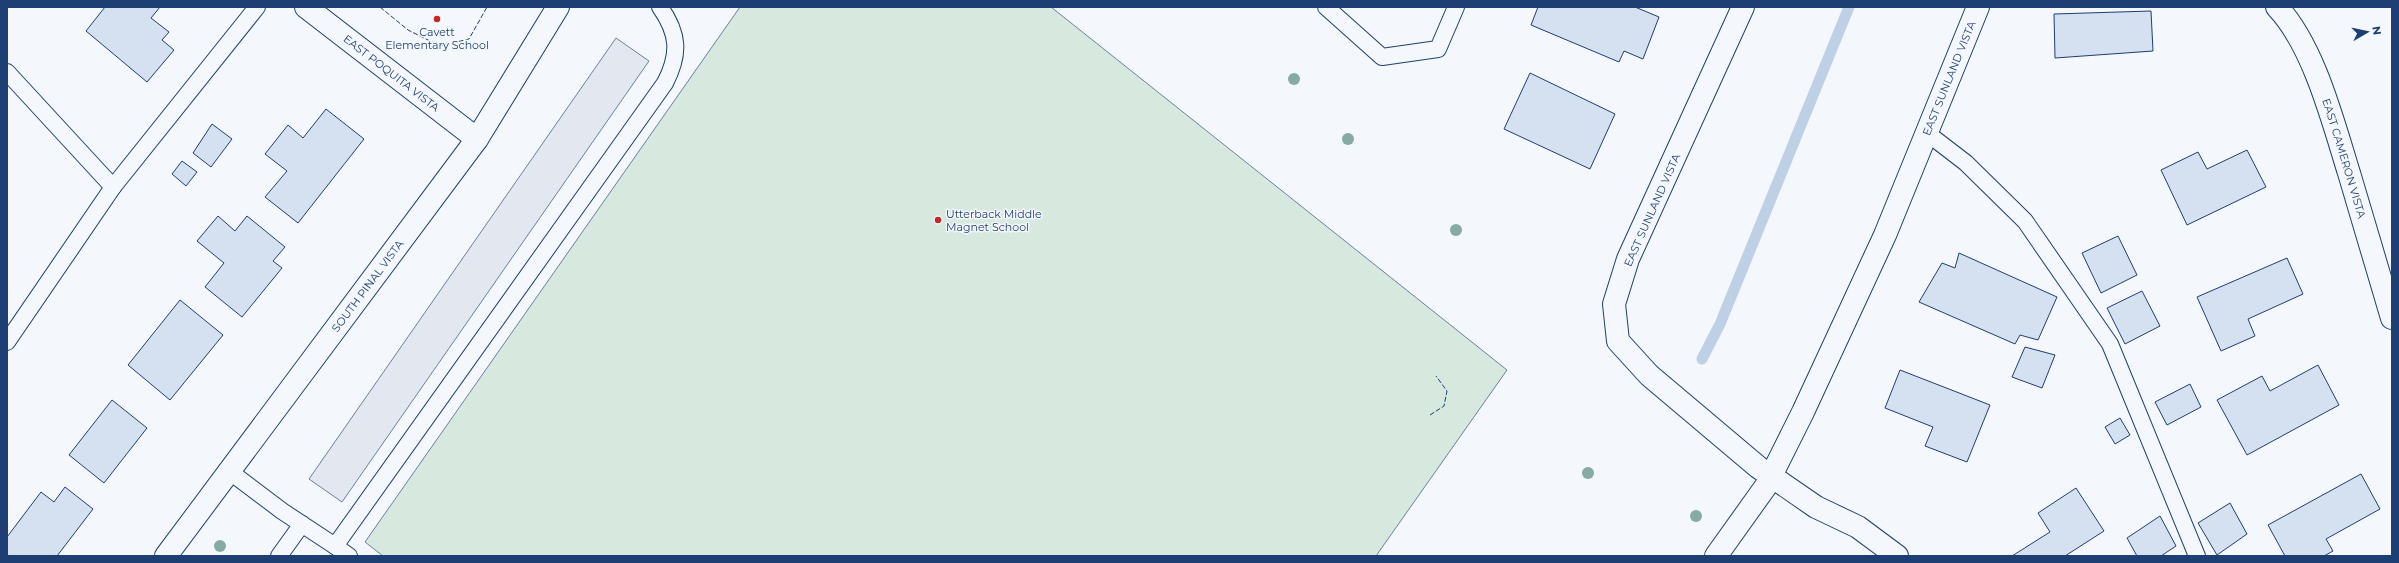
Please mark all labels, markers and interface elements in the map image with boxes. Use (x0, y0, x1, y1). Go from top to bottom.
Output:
north arrow (2347, 12, 2387, 52)
marker: Cavett Elementary School (432, 14, 442, 24)
street label: EAST SUNLAND VISTA (1919, 19, 1978, 138)
place label: Cavett Elementary School (385, 25, 489, 52)
text: N (2369, 25, 2384, 36)
street label: EAST POQUITA VISTA (341, 32, 442, 115)
street label: EAST CAMERON VISTA (2319, 96, 2369, 220)
street label: EAST SUNLAND VISTA (1621, 151, 1683, 269)
place label: Utterback Middle Magnet School (946, 207, 1042, 234)
marker: Utterback Middle Magnet School (933, 215, 943, 225)
street label: SOUTH PINAL VISTA (329, 237, 406, 335)

